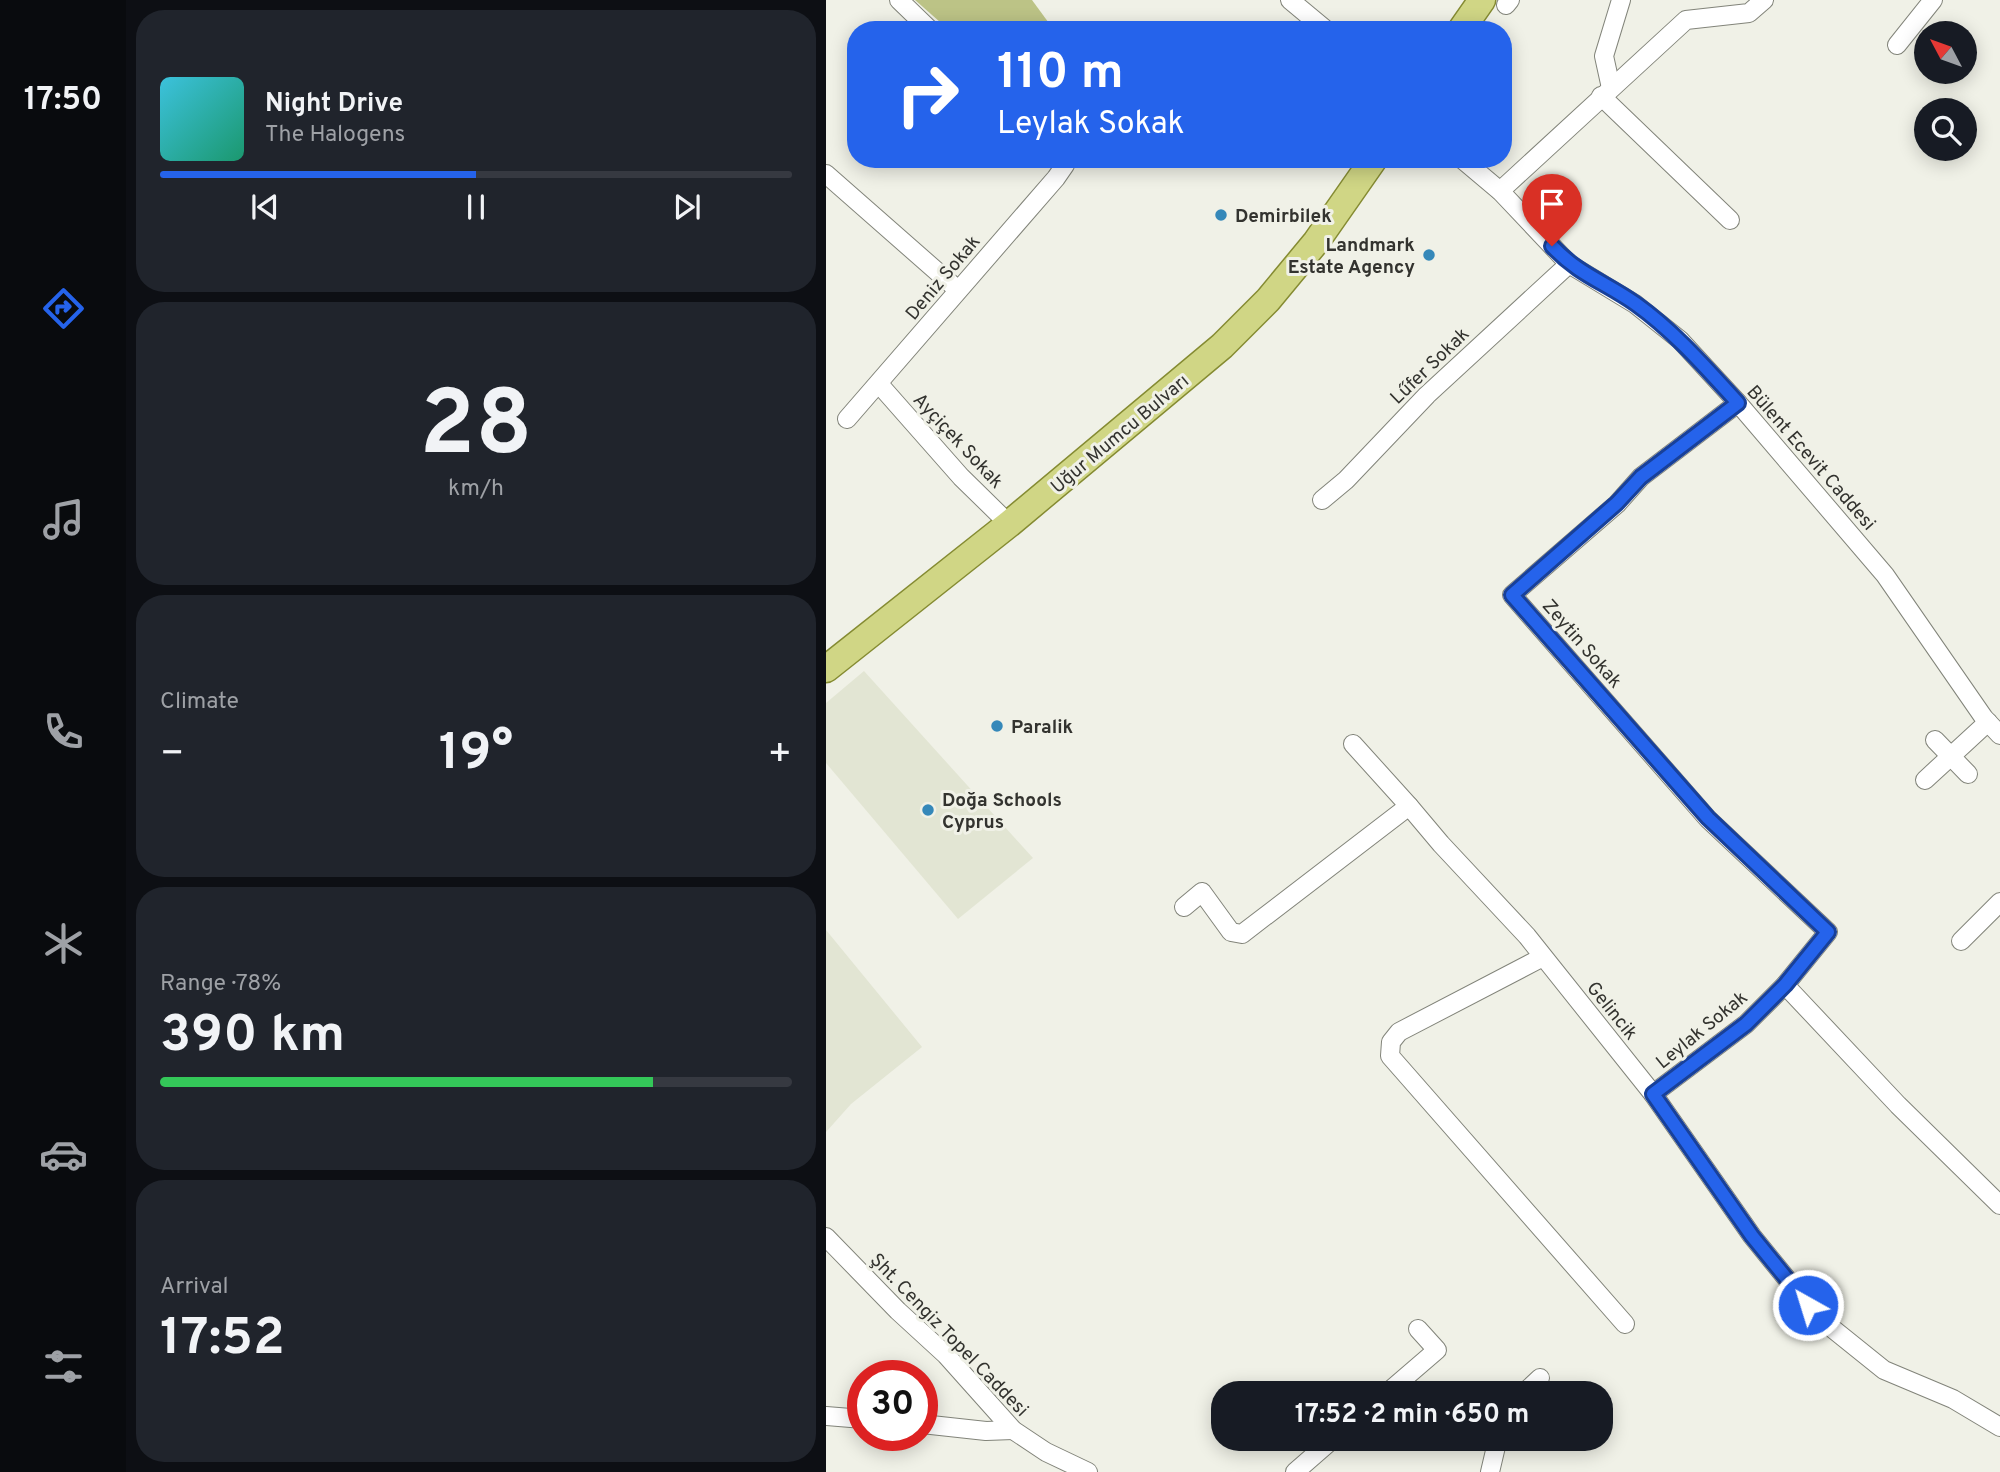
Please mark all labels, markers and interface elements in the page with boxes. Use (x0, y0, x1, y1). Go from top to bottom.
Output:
north arrow (1914, 21, 1978, 84)
map controls (1914, 21, 1977, 161)
text: 110 m (997, 44, 1124, 106)
icon: right (882, 49, 973, 140)
text: 17:50 (24, 81, 102, 121)
text: Night Drive (265, 88, 403, 121)
button: search (1914, 98, 1977, 161)
text: Leylak Sokak (997, 105, 1185, 145)
text: The Halogens (265, 121, 405, 150)
pin (1522, 174, 1582, 246)
icon: arrive (1533, 185, 1571, 223)
icon: previous (246, 188, 284, 226)
icon: pause (457, 188, 495, 226)
icon: next (668, 188, 706, 226)
place label: Demirbilek (1235, 205, 1332, 229)
marker: Demirbilek (1213, 207, 1229, 223)
street label: Deniz Sokak (901, 231, 986, 326)
place label: Landmark Estate Agency (1288, 234, 1415, 280)
marker: Landmark Estate Agency (1421, 247, 1437, 263)
icon: directions (39, 284, 88, 333)
street label: Lűfer Sokak (1386, 323, 1475, 410)
street label: Uğur Mumcu Bulvarı (1046, 370, 1194, 499)
text: 28 (420, 372, 532, 487)
street label: Bülent Ecevit Caddesi (1741, 381, 1880, 536)
street label: Ayçiçek Sokak (907, 389, 1008, 494)
text: km/h (448, 475, 504, 504)
icon: music (39, 495, 88, 544)
street label: Zeytin Sokak (1536, 595, 1627, 694)
text: Climate (160, 688, 239, 717)
icon: phone (39, 707, 88, 756)
place label: Paralik (1011, 716, 1074, 740)
marker: Paralik (989, 718, 1005, 734)
text: 19° (439, 722, 513, 788)
text: − (160, 731, 185, 780)
text: + (767, 731, 792, 780)
place label: Doğa Schools Cyprus (942, 789, 1062, 835)
marker: Doğa Schools Cyprus (920, 802, 936, 818)
icon: climate (39, 919, 88, 968)
text: Range · 78% (160, 970, 281, 999)
street label: Gelincik (1581, 977, 1642, 1045)
street label: Leylak Sokak (1651, 986, 1753, 1075)
text: 390 km (160, 1004, 345, 1070)
icon: car (39, 1130, 88, 1179)
street label: Şht. Cengiz Topel Caddesi (864, 1249, 1033, 1422)
position arrow (1771, 1268, 1845, 1342)
text: Arrival (160, 1273, 229, 1302)
text: 17:52 (160, 1307, 285, 1373)
icon: filters (39, 1342, 88, 1391)
speed limit sign: 30 (847, 1360, 938, 1451)
text: 17:52 · 2 min · 650 m (1295, 1399, 1529, 1432)

